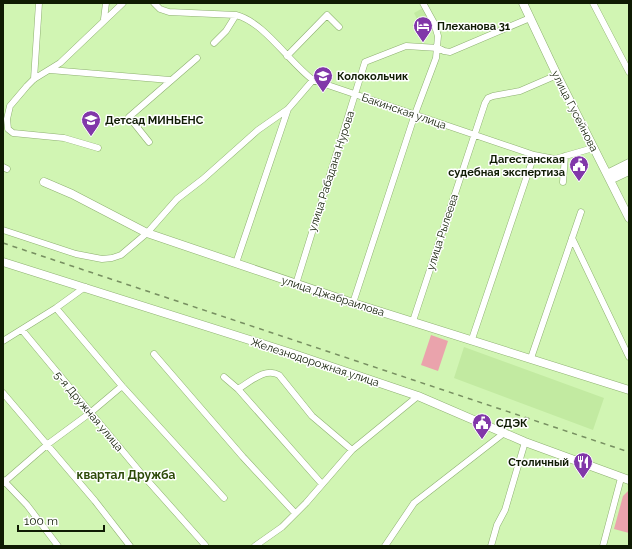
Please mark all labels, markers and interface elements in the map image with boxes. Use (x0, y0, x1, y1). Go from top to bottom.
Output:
hotel icon: Плеханова 31 (412, 15, 434, 43)
place label: Плеханова 31 (437, 20, 511, 33)
school or university icon: Колокольчик (312, 65, 334, 93)
street label: улица Гусейнова (549, 69, 601, 154)
place label: Колокольчик (337, 70, 409, 83)
street label: Бакинская улица (360, 91, 448, 132)
school or university icon: Детсад МИНЬЕНС (80, 109, 102, 137)
street label: улица Рабадана Нурова (306, 109, 357, 233)
place label: Детсад МИНЬЕНС (105, 114, 204, 127)
place label: Дагестанская судебная экспертиза (448, 153, 565, 179)
public building icon: Дагестанская судебная экспертиза (568, 154, 590, 182)
street label: улица Рылеева (424, 192, 461, 272)
street label: улица Джабраилова (280, 274, 386, 319)
street label: Железнодорожная улица (249, 336, 381, 389)
street label: 5-я Дружная улица (51, 369, 126, 454)
public building icon: СДЭК (471, 412, 493, 440)
place label: СДЭК (496, 417, 528, 430)
restaurant icon: Столичный (572, 451, 594, 479)
place label: Столичный (508, 456, 569, 469)
district label: квартал Дружба (77, 468, 176, 482)
scale bar (18, 507, 104, 533)
text: 100 m (24, 514, 58, 528)

